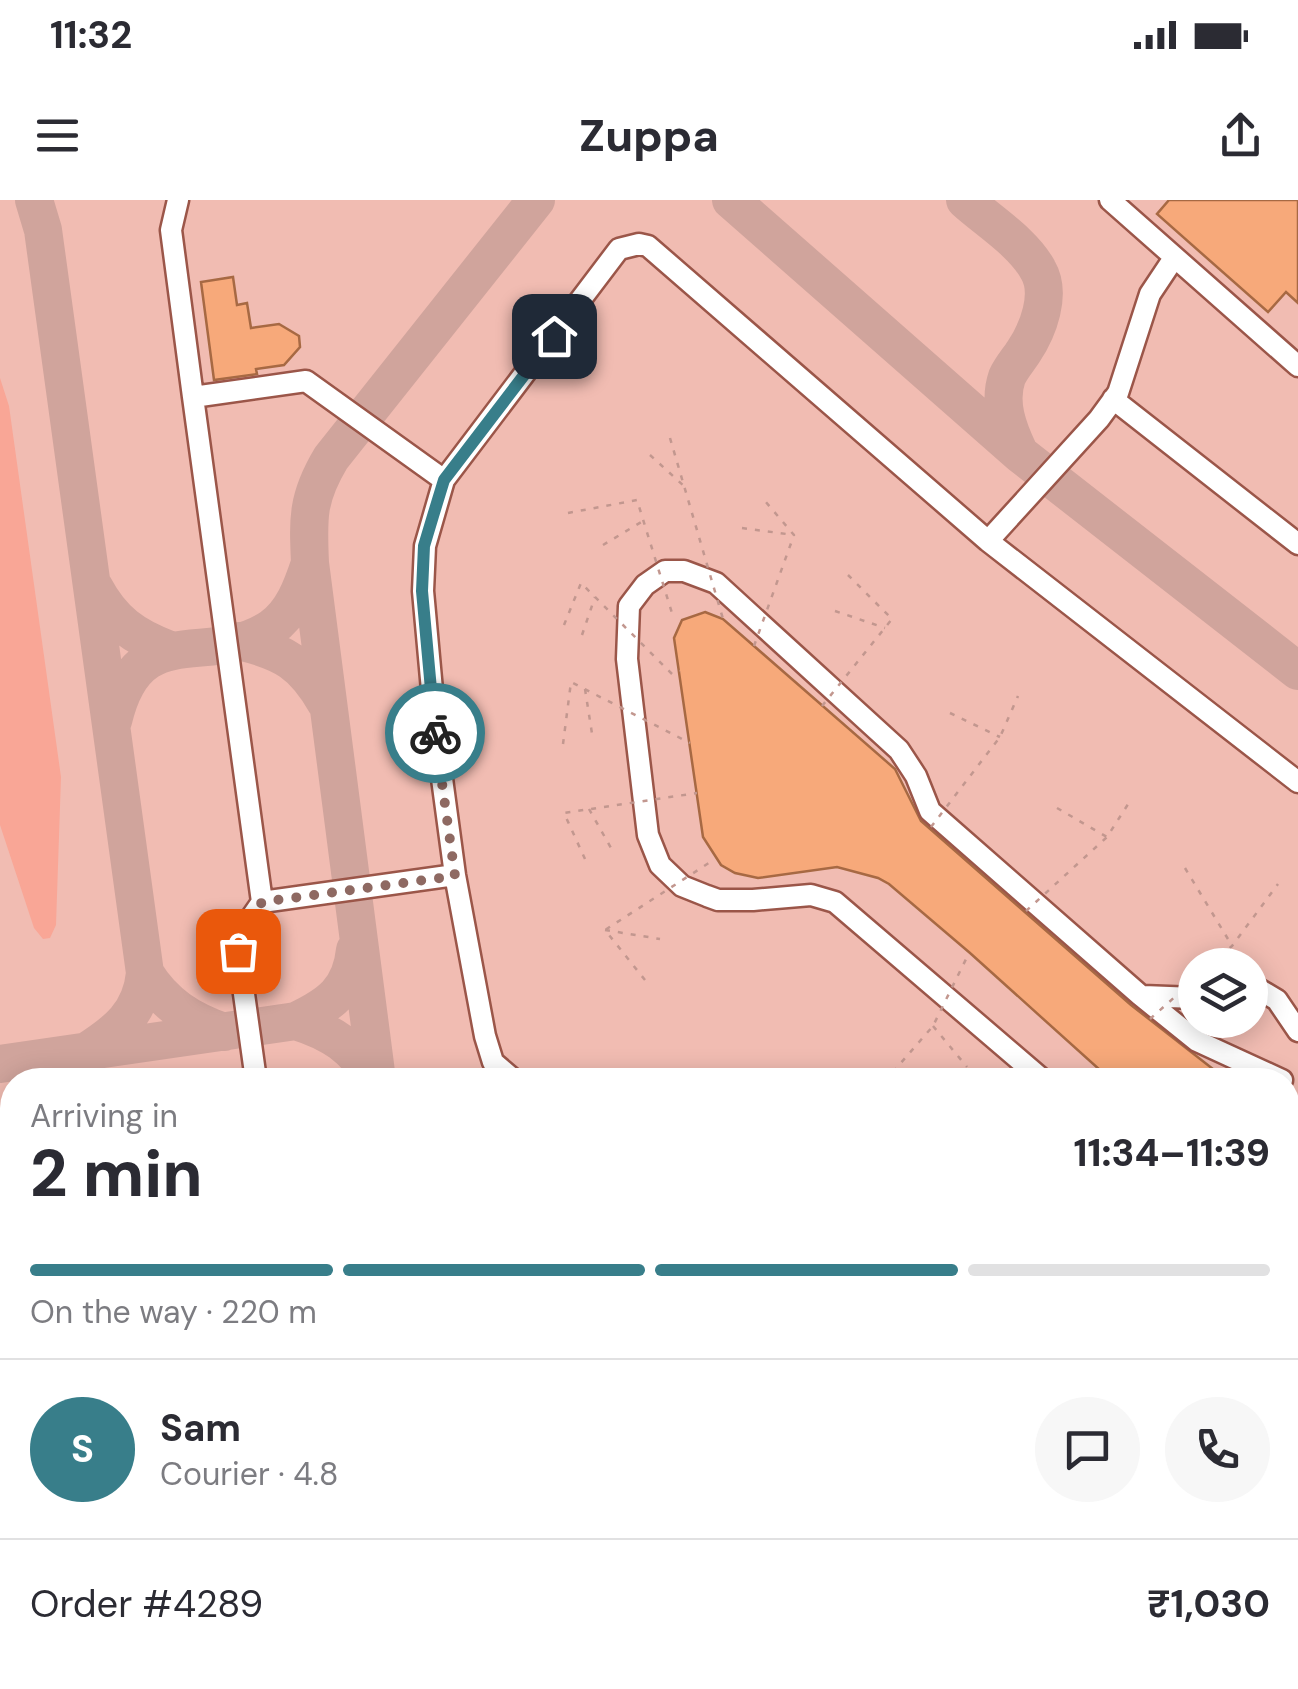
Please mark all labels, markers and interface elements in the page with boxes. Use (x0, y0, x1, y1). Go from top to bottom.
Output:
text: 11:32 (50, 10, 132, 60)
text: Zuppa (579, 106, 719, 165)
icon: menu (30, 108, 85, 163)
icon: share (1213, 108, 1268, 163)
pin (512, 294, 597, 379)
icon: home (527, 309, 582, 364)
courier (385, 683, 485, 783)
icon: bike (408, 706, 463, 761)
pin (196, 909, 281, 994)
icon: bag (211, 924, 266, 979)
map controls (1178, 948, 1268, 1038)
button: layers (1178, 948, 1268, 1038)
text: Arriving in (30, 1095, 178, 1137)
text: 11:34–11:39 (1074, 1128, 1270, 1178)
text: 2 min (30, 1132, 203, 1216)
text: On the way · 220 m (30, 1291, 317, 1333)
button: chat (1035, 1397, 1140, 1502)
button: phone (1165, 1397, 1270, 1502)
text: Sam (160, 1403, 241, 1453)
text: S (71, 1424, 94, 1474)
text: Courier · 4.8 (160, 1453, 338, 1495)
text: Order #4289 (30, 1579, 263, 1629)
text: ₹1,030 (1147, 1579, 1270, 1629)

